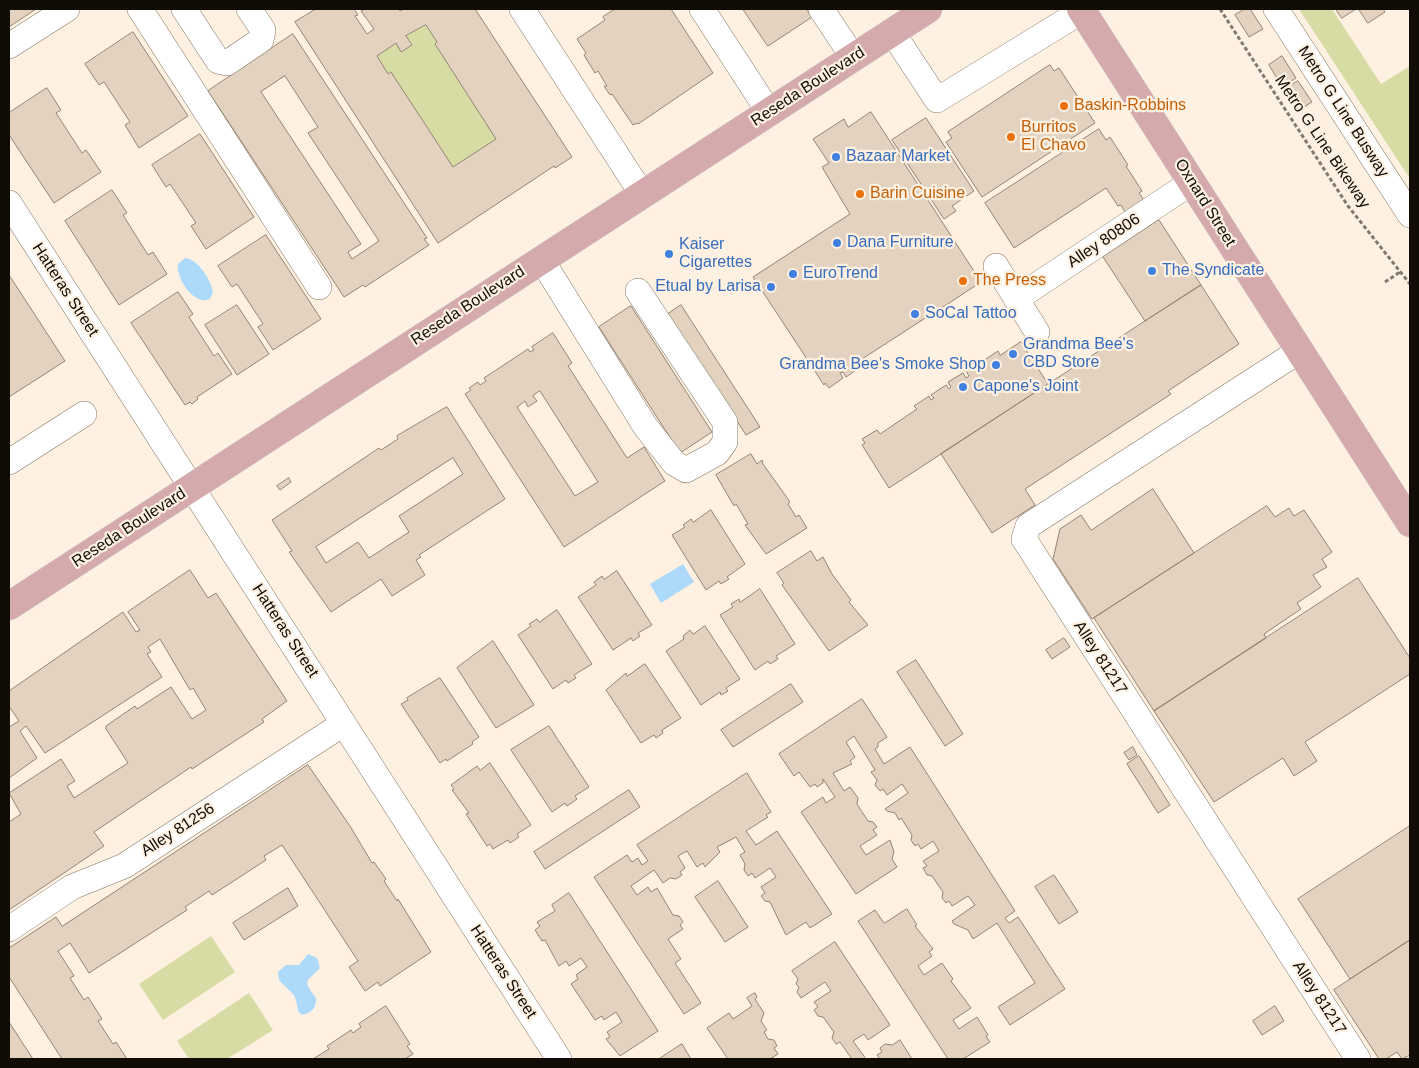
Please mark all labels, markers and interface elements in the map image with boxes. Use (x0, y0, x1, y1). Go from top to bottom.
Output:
street label: Reseda Boulevard (748, 43, 868, 131)
street label: Metro G Line Busway (1293, 43, 1393, 181)
street label: Metro G Line Bikeway (1270, 72, 1374, 212)
place label: Baskin-Robbins (1074, 96, 1186, 116)
marker: Baskin-Robbins (1058, 100, 1070, 112)
place label: Burritos El Chavo (1021, 118, 1086, 156)
marker: Burritos El Chavo (1005, 131, 1017, 143)
place label: Bazaar Market (846, 147, 950, 167)
marker: Bazaar Market (830, 151, 842, 163)
street label: Oxnard Street (1170, 156, 1240, 250)
place label: Barin Cuisine (870, 184, 965, 204)
marker: Barin Cuisine (854, 188, 866, 200)
street label: Alley 80806 (1064, 210, 1144, 272)
place label: Dana Furniture (847, 233, 954, 253)
place label: Kaiser Cigarettes (679, 235, 752, 273)
marker: Dana Furniture (831, 237, 843, 249)
street label: Hatteras Street (28, 240, 102, 340)
marker: Kaiser Cigarettes (663, 248, 675, 260)
place label: The Syndicate (1162, 261, 1264, 281)
street label: Reseda Boulevard (408, 262, 528, 350)
place label: EuroTrend (803, 264, 878, 284)
marker: The Syndicate (1146, 265, 1158, 277)
marker: EuroTrend (787, 268, 799, 280)
place label: The Press (973, 271, 1046, 291)
marker: The Press (957, 275, 969, 287)
place label: Etual by Larisa (655, 277, 761, 297)
marker: Etual by Larisa (765, 281, 777, 293)
place label: SoCal Tattoo (925, 304, 1017, 324)
marker: SoCal Tattoo (909, 308, 921, 320)
place label: Grandma Bee's CBD Store (1023, 335, 1134, 373)
marker: Grandma Bee's CBD Store (1007, 348, 1019, 360)
place label: Grandma Bee's Smoke Shop (779, 355, 986, 375)
marker: Grandma Bee's Smoke Shop (990, 359, 1002, 371)
place label: Capone's Joint (973, 377, 1078, 397)
marker: Capone's Joint (957, 381, 969, 393)
street label: Reseda Boulevard (69, 484, 189, 572)
street label: Hatteras Street (248, 581, 322, 681)
street label: Alley 81217 (1069, 618, 1131, 698)
street label: Alley 81256 (138, 799, 218, 861)
street label: Hatteras Street (466, 922, 540, 1022)
street label: Alley 81217 (1288, 958, 1350, 1038)

